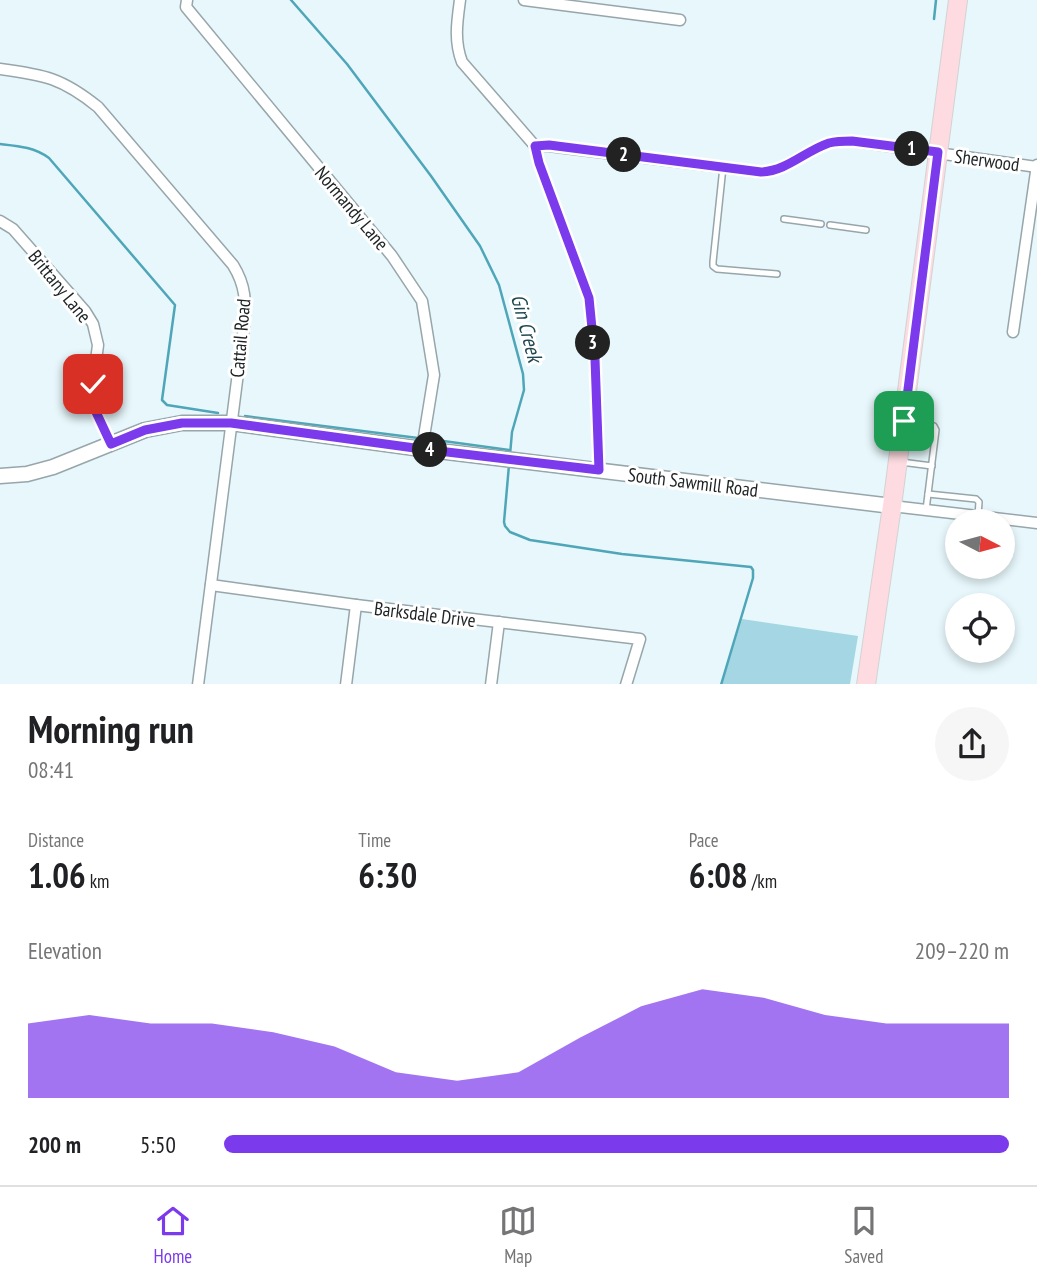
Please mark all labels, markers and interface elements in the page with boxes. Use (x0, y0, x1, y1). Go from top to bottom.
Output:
pin: 1 (894, 132, 930, 166)
text: 1 (907, 136, 916, 160)
pin: 2 (606, 138, 642, 172)
text: 2 (619, 142, 628, 166)
street label: Sherwood (953, 144, 1021, 176)
street label: Normandy Lane (310, 161, 394, 255)
street label: Brittany Lane (23, 245, 97, 327)
water label: Gin Creek (505, 291, 550, 368)
street label: Cattail Road (225, 298, 255, 378)
pin: 3 (576, 326, 610, 360)
text: 3 (588, 330, 597, 354)
pin (63, 354, 123, 414)
icon: check (74, 365, 112, 403)
pin (874, 391, 934, 451)
icon: arrive (885, 402, 923, 440)
pin: 4 (412, 433, 448, 468)
text: 4 (425, 437, 434, 461)
street label: South Sawmill Road (627, 462, 759, 502)
north arrow (945, 509, 1015, 579)
map controls (945, 509, 1015, 663)
button: locate (945, 593, 1015, 663)
street label: Barksdale Drive (373, 596, 477, 632)
text: Morning run (28, 704, 194, 753)
button: share (935, 707, 1009, 781)
text: 08:41 (28, 755, 74, 784)
text: Distance (28, 828, 84, 852)
text: Time (358, 828, 391, 852)
text: Pace (689, 828, 719, 852)
text: 1.06 (28, 852, 86, 898)
text: 6:30 (358, 852, 417, 898)
text: 6:08 (689, 852, 748, 898)
text: km (86, 869, 109, 893)
text: /km (748, 869, 777, 893)
text: Elevation (28, 936, 102, 965)
text: 209–220 m (915, 936, 1009, 965)
text: 200 m (28, 1130, 81, 1159)
text: 5:50 (140, 1130, 176, 1159)
tab: Home (154, 1202, 192, 1268)
tab: Map (499, 1202, 537, 1268)
tab: Saved (844, 1202, 883, 1268)

